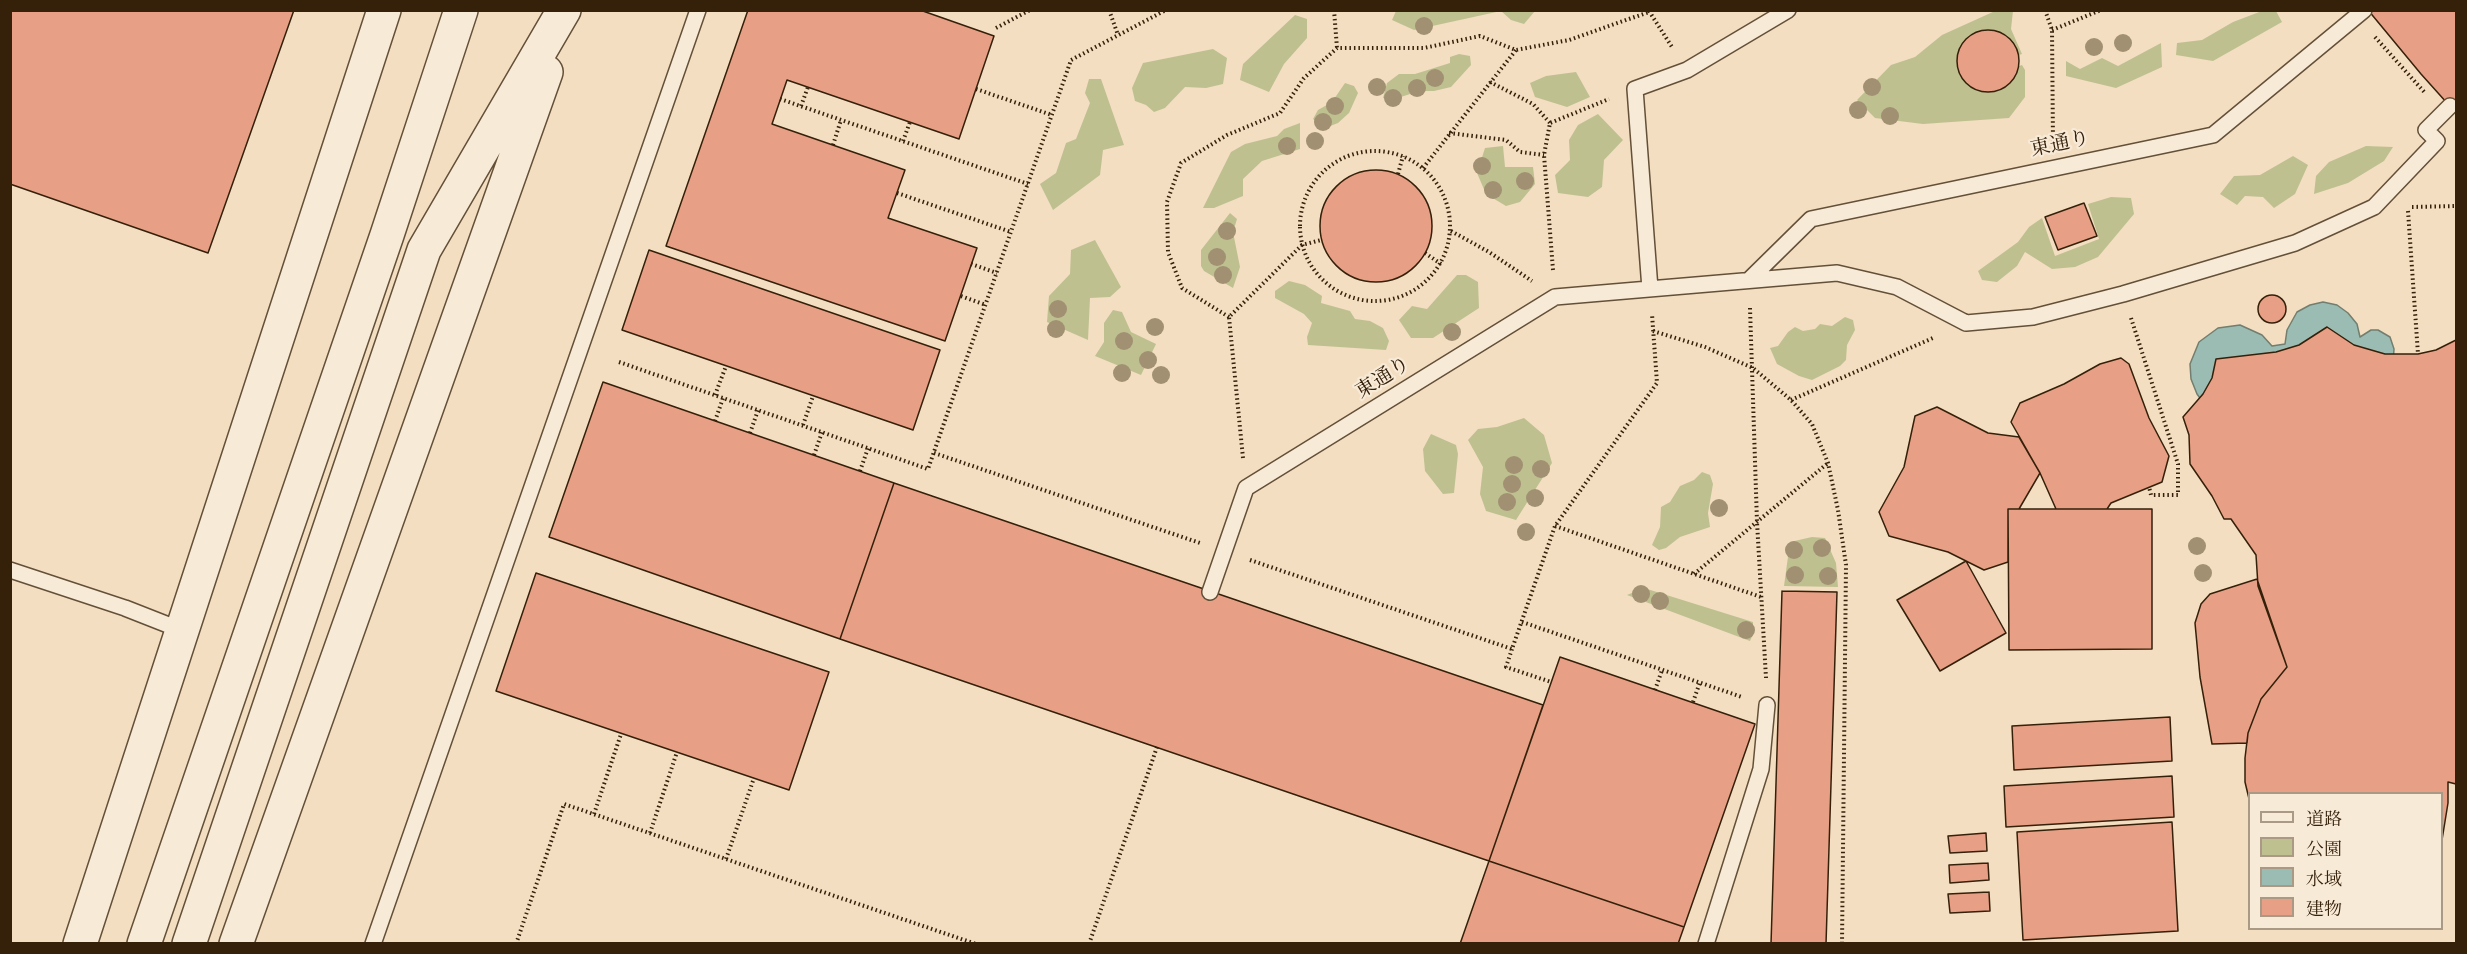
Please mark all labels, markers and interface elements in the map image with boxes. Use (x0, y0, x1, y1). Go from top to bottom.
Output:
street label: 東通り (2028, 126, 2092, 162)
street label: 東通り (1351, 352, 1415, 404)
legend (2248, 792, 2443, 930)
text: 道路 (2306, 807, 2342, 830)
text: 公園 (2306, 837, 2342, 860)
text: 水域 (2306, 867, 2342, 890)
text: 建物 (2306, 897, 2342, 920)

